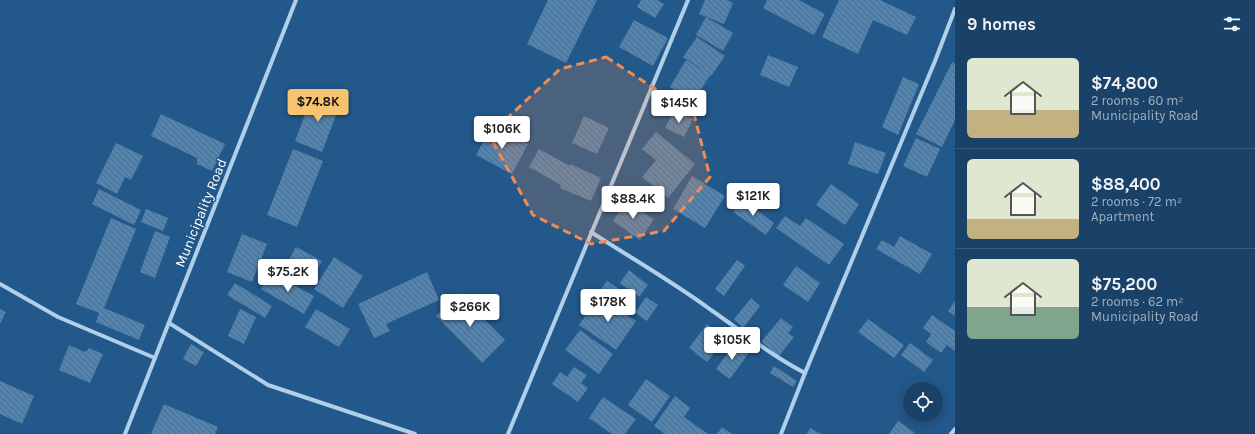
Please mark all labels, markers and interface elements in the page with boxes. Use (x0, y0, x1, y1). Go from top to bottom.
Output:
icon: filters (1221, 13, 1243, 35)
text: 9 homes (967, 14, 1036, 34)
text: $74,800 (1091, 73, 1158, 93)
icon: home (999, 74, 1047, 122)
pin: $74.8K (285, 89, 351, 123)
pin: $145K (651, 90, 707, 124)
text: 2 rooms · 60 m² (1091, 93, 1184, 108)
text: $74.8K (297, 94, 339, 109)
text: $145K (660, 95, 698, 110)
text: Municipality Road (1091, 108, 1198, 123)
pin: $106K (474, 116, 530, 150)
text: $106K (483, 121, 521, 136)
street label: Municipality Road (171, 156, 231, 270)
text: $88,400 (1091, 174, 1161, 194)
icon: home (999, 175, 1047, 223)
pin: $121K (725, 183, 781, 217)
pin: $88.4K (600, 186, 666, 220)
text: $121K (736, 188, 770, 203)
text: $88.4K (611, 191, 655, 206)
text: 2 rooms · 72 m² (1091, 194, 1182, 209)
text: Apartment (1091, 209, 1154, 224)
pin: $75.2K (255, 259, 321, 293)
text: $75.2K (267, 264, 309, 279)
text: $75,200 (1091, 274, 1157, 294)
icon: home (999, 275, 1047, 323)
pin: $178K (580, 289, 636, 323)
pin: $266K (442, 294, 498, 328)
text: $178K (590, 294, 626, 309)
text: 2 rooms · 62 m² (1091, 294, 1183, 309)
text: $266K (449, 299, 491, 314)
text: Municipality Road (1091, 309, 1198, 324)
pin: $105K (704, 327, 760, 361)
text: $105K (713, 332, 751, 347)
map controls (903, 382, 943, 422)
button: locate (903, 382, 943, 422)

